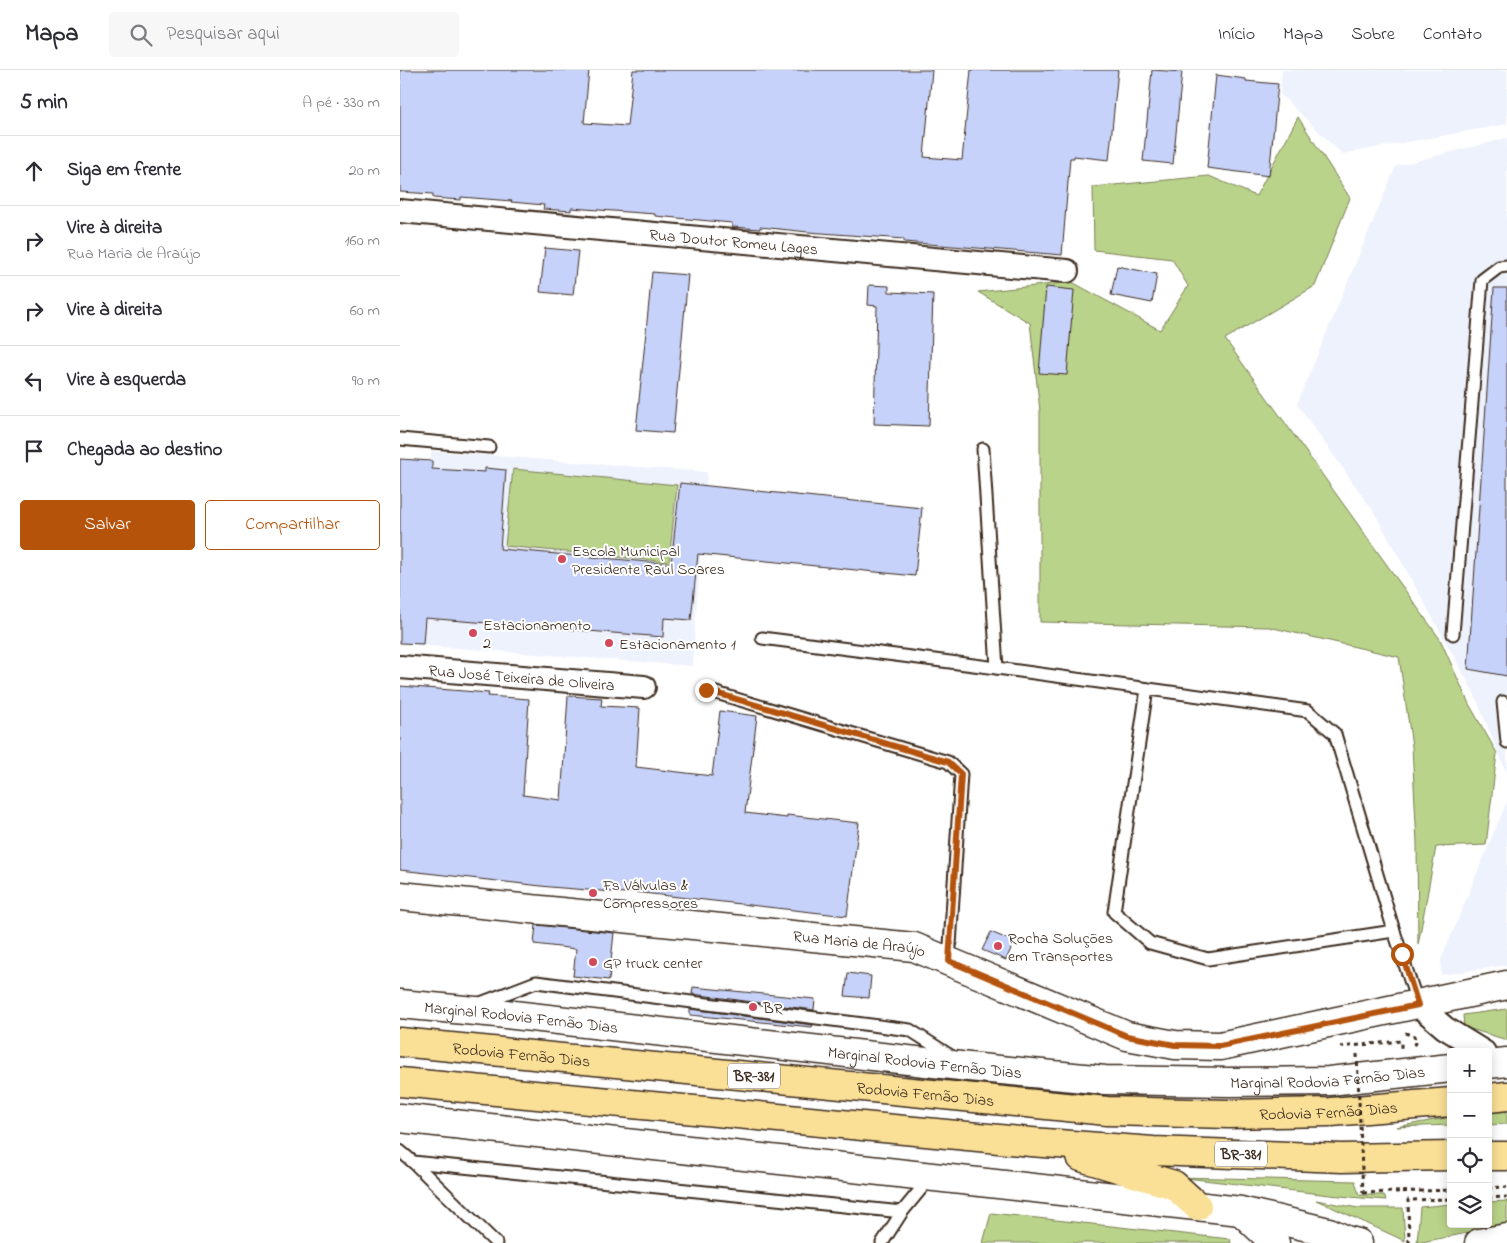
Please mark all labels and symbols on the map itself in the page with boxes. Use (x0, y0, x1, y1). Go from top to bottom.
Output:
street label: Rua Doutor Romeu Lages (648, 223, 819, 263)
place label: Escola Municipal Presidente Raul Soares (572, 540, 725, 582)
marker: Escola Municipal Presidente Raul Soares (556, 553, 568, 565)
place label: Estacionamento 2 (483, 614, 591, 656)
marker: Estacionamento 2 (467, 627, 479, 639)
place label: Estacionamento 1 (619, 633, 736, 657)
marker: Estacionamento 1 (603, 637, 615, 649)
street label: Rua José Teixeira de Oliveira (427, 659, 616, 699)
route end (695, 679, 718, 702)
place label: Fs Válvulas & Compressores (602, 874, 698, 916)
marker: Fs Válvulas & Compressores (587, 887, 599, 899)
street label: Rua Maria de Araújo (792, 925, 929, 965)
place label: Rocha Soluções em Transportes (1008, 927, 1113, 969)
marker: Rocha Soluções em Transportes (992, 940, 1004, 952)
route start (1391, 943, 1414, 966)
place label: GP truck center (603, 952, 703, 976)
marker: GP truck center (587, 956, 599, 968)
street label: Marginal Rodovia Fernão Dias (423, 996, 620, 1041)
place label: BR (762, 997, 783, 1021)
marker: BR (747, 1001, 759, 1013)
street label: Rodovia Fernão Dias (451, 1037, 591, 1075)
street label: Marginal Rodovia Fernão Dias (826, 1041, 1023, 1086)
street label: Marginal Rodovia Fernão Dias (1230, 1061, 1426, 1096)
road number: BR-381 (728, 1064, 780, 1088)
street label: Rodovia Fernão Dias (855, 1077, 995, 1114)
street label: Rodovia Fernão Dias (1259, 1096, 1399, 1127)
road number: BR-381 (1215, 1142, 1267, 1166)

